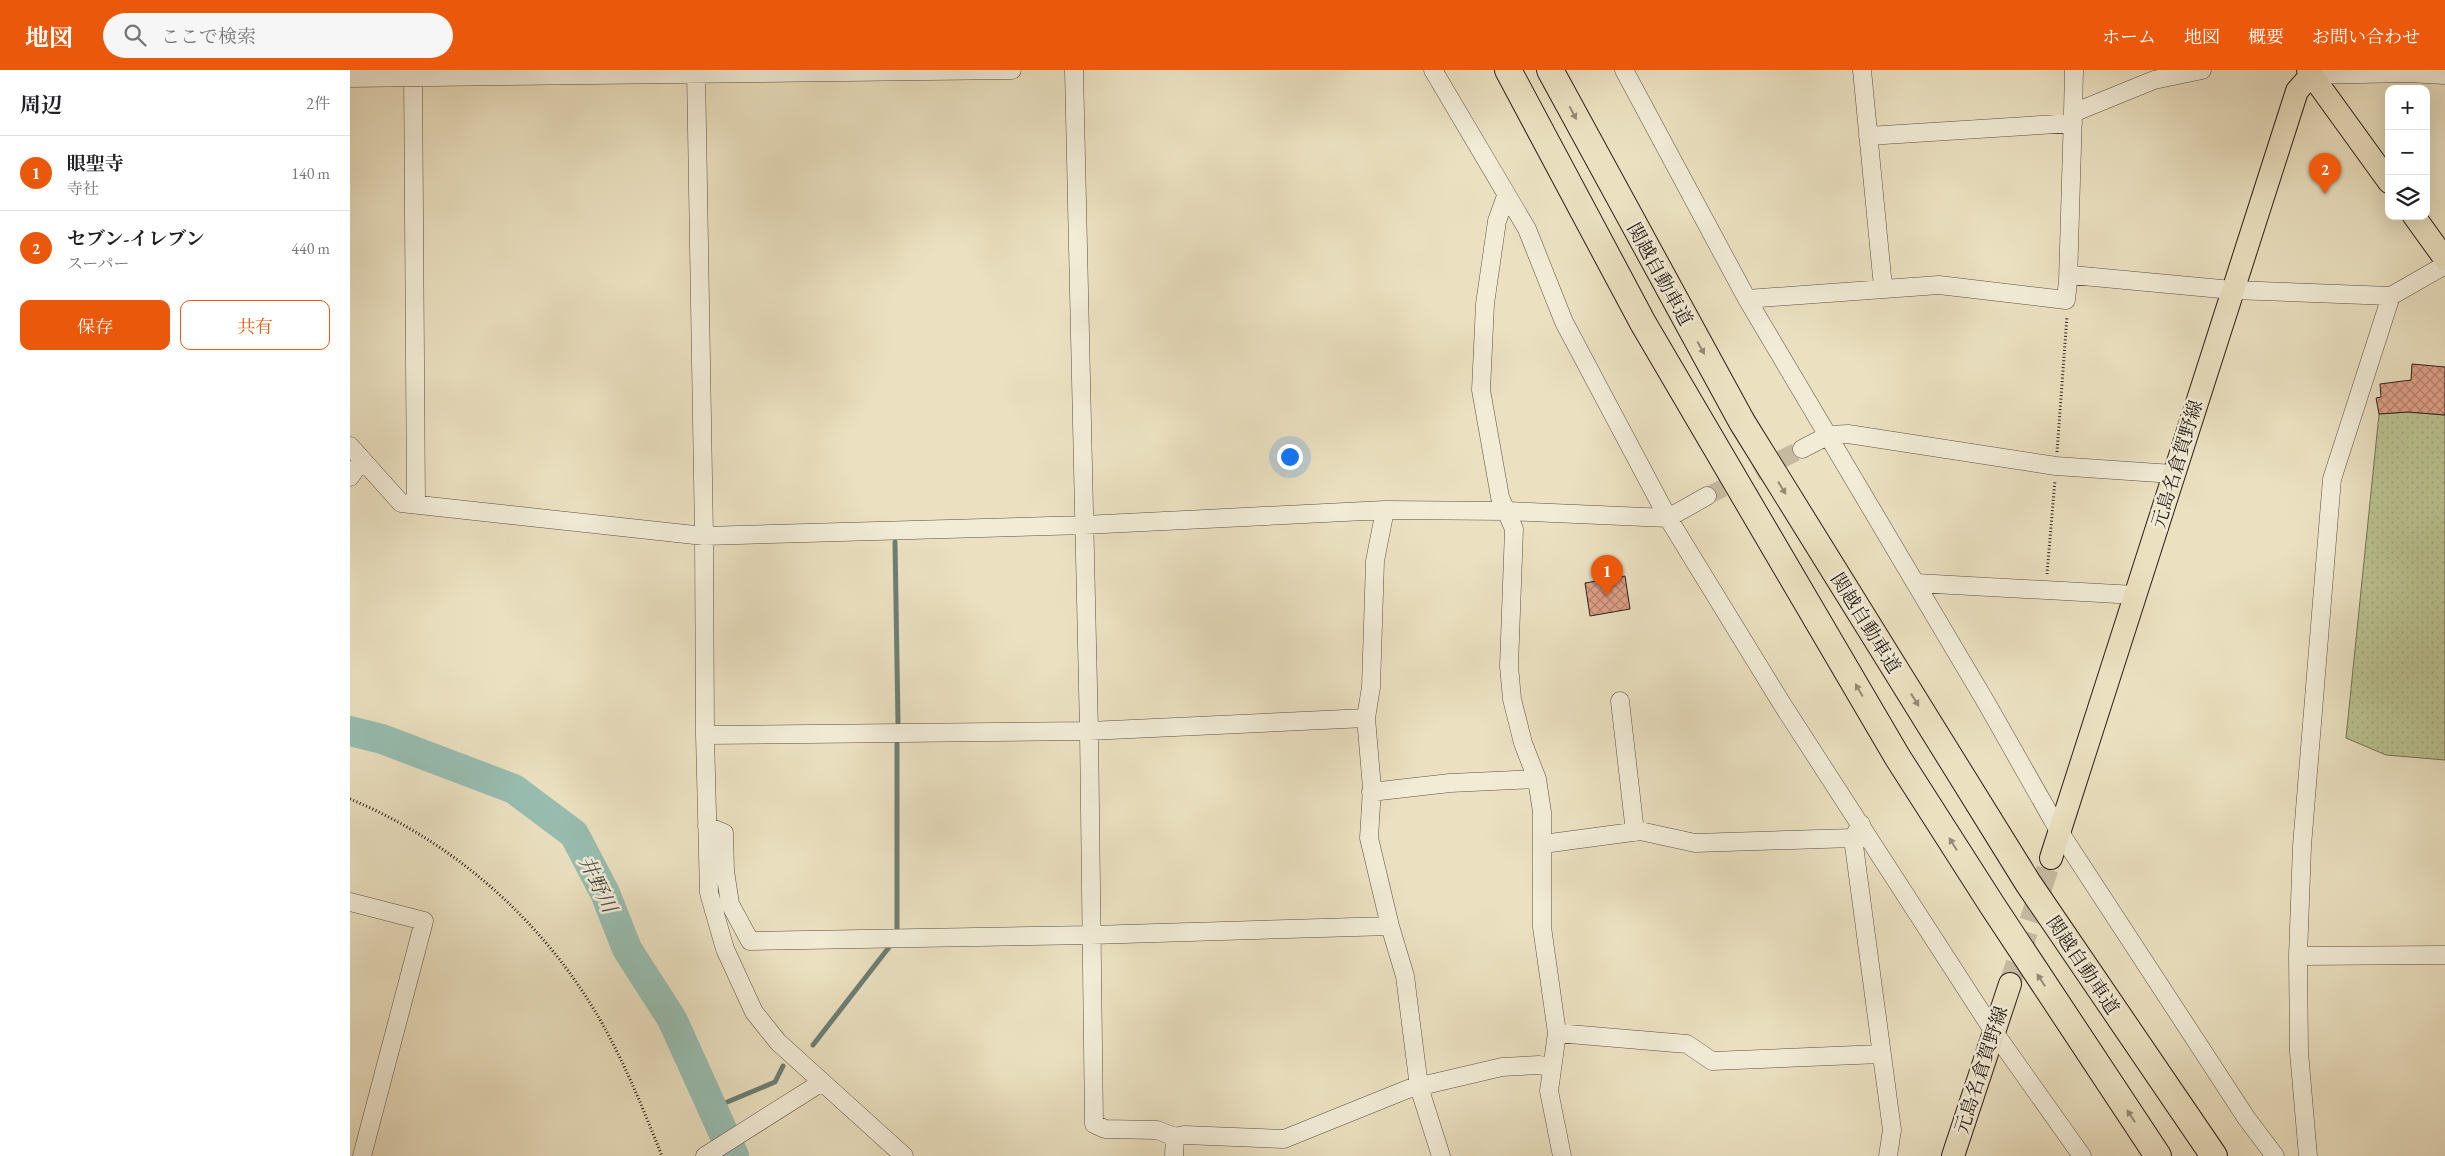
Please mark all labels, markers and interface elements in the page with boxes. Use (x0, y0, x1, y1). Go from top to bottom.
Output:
search box (103, 13, 453, 58)
icon: search (121, 21, 149, 49)
text: 地図 (25, 22, 73, 53)
text: ここで検索 (161, 24, 256, 49)
text: ホーム (2102, 25, 2156, 48)
text: 地図 (2184, 25, 2220, 48)
text: 概要 (2248, 25, 2284, 48)
text: お問い合わせ (2312, 25, 2420, 48)
map controls (2385, 85, 2430, 220)
button: + (2385, 85, 2430, 130)
text: 周辺 (20, 91, 62, 118)
text: 2件 (306, 93, 330, 114)
one-way arrow (1568, 106, 1577, 120)
button: − (2385, 130, 2430, 175)
text: 眼聖寺 (67, 151, 124, 176)
pin: 2 (2309, 153, 2341, 194)
text: 1 (32, 163, 40, 184)
text: 140 m (291, 163, 330, 184)
button: layers (2385, 175, 2430, 220)
text: 寺社 (67, 178, 99, 199)
street label: 関越自動車道 (1621, 218, 1699, 330)
text: セブン-イレブン (67, 226, 205, 251)
text: 2 (32, 238, 40, 259)
text: 440 m (291, 238, 330, 259)
text: スーパー (67, 253, 129, 274)
button: 保存 (20, 300, 170, 350)
button: 共有 (180, 300, 330, 350)
one-way arrow (1696, 341, 1705, 355)
street label: 元島名倉賀野線 (2146, 397, 2208, 531)
your location (1277, 444, 1303, 470)
one-way arrow (1778, 482, 1787, 495)
pin: 1 (1591, 555, 1623, 596)
street label: 関越自動車道 (1825, 568, 1907, 678)
one-way arrow (1854, 684, 1863, 697)
one-way arrow (1910, 694, 1920, 707)
one-way arrow (1948, 837, 1958, 850)
water label: 井野川 (573, 851, 624, 918)
street label: 関越自動車道 (2041, 911, 2125, 1019)
one-way arrow (2036, 973, 2046, 987)
street label: 元島名倉賀野線 (1949, 1003, 2013, 1137)
one-way arrow (2126, 1109, 2136, 1122)

